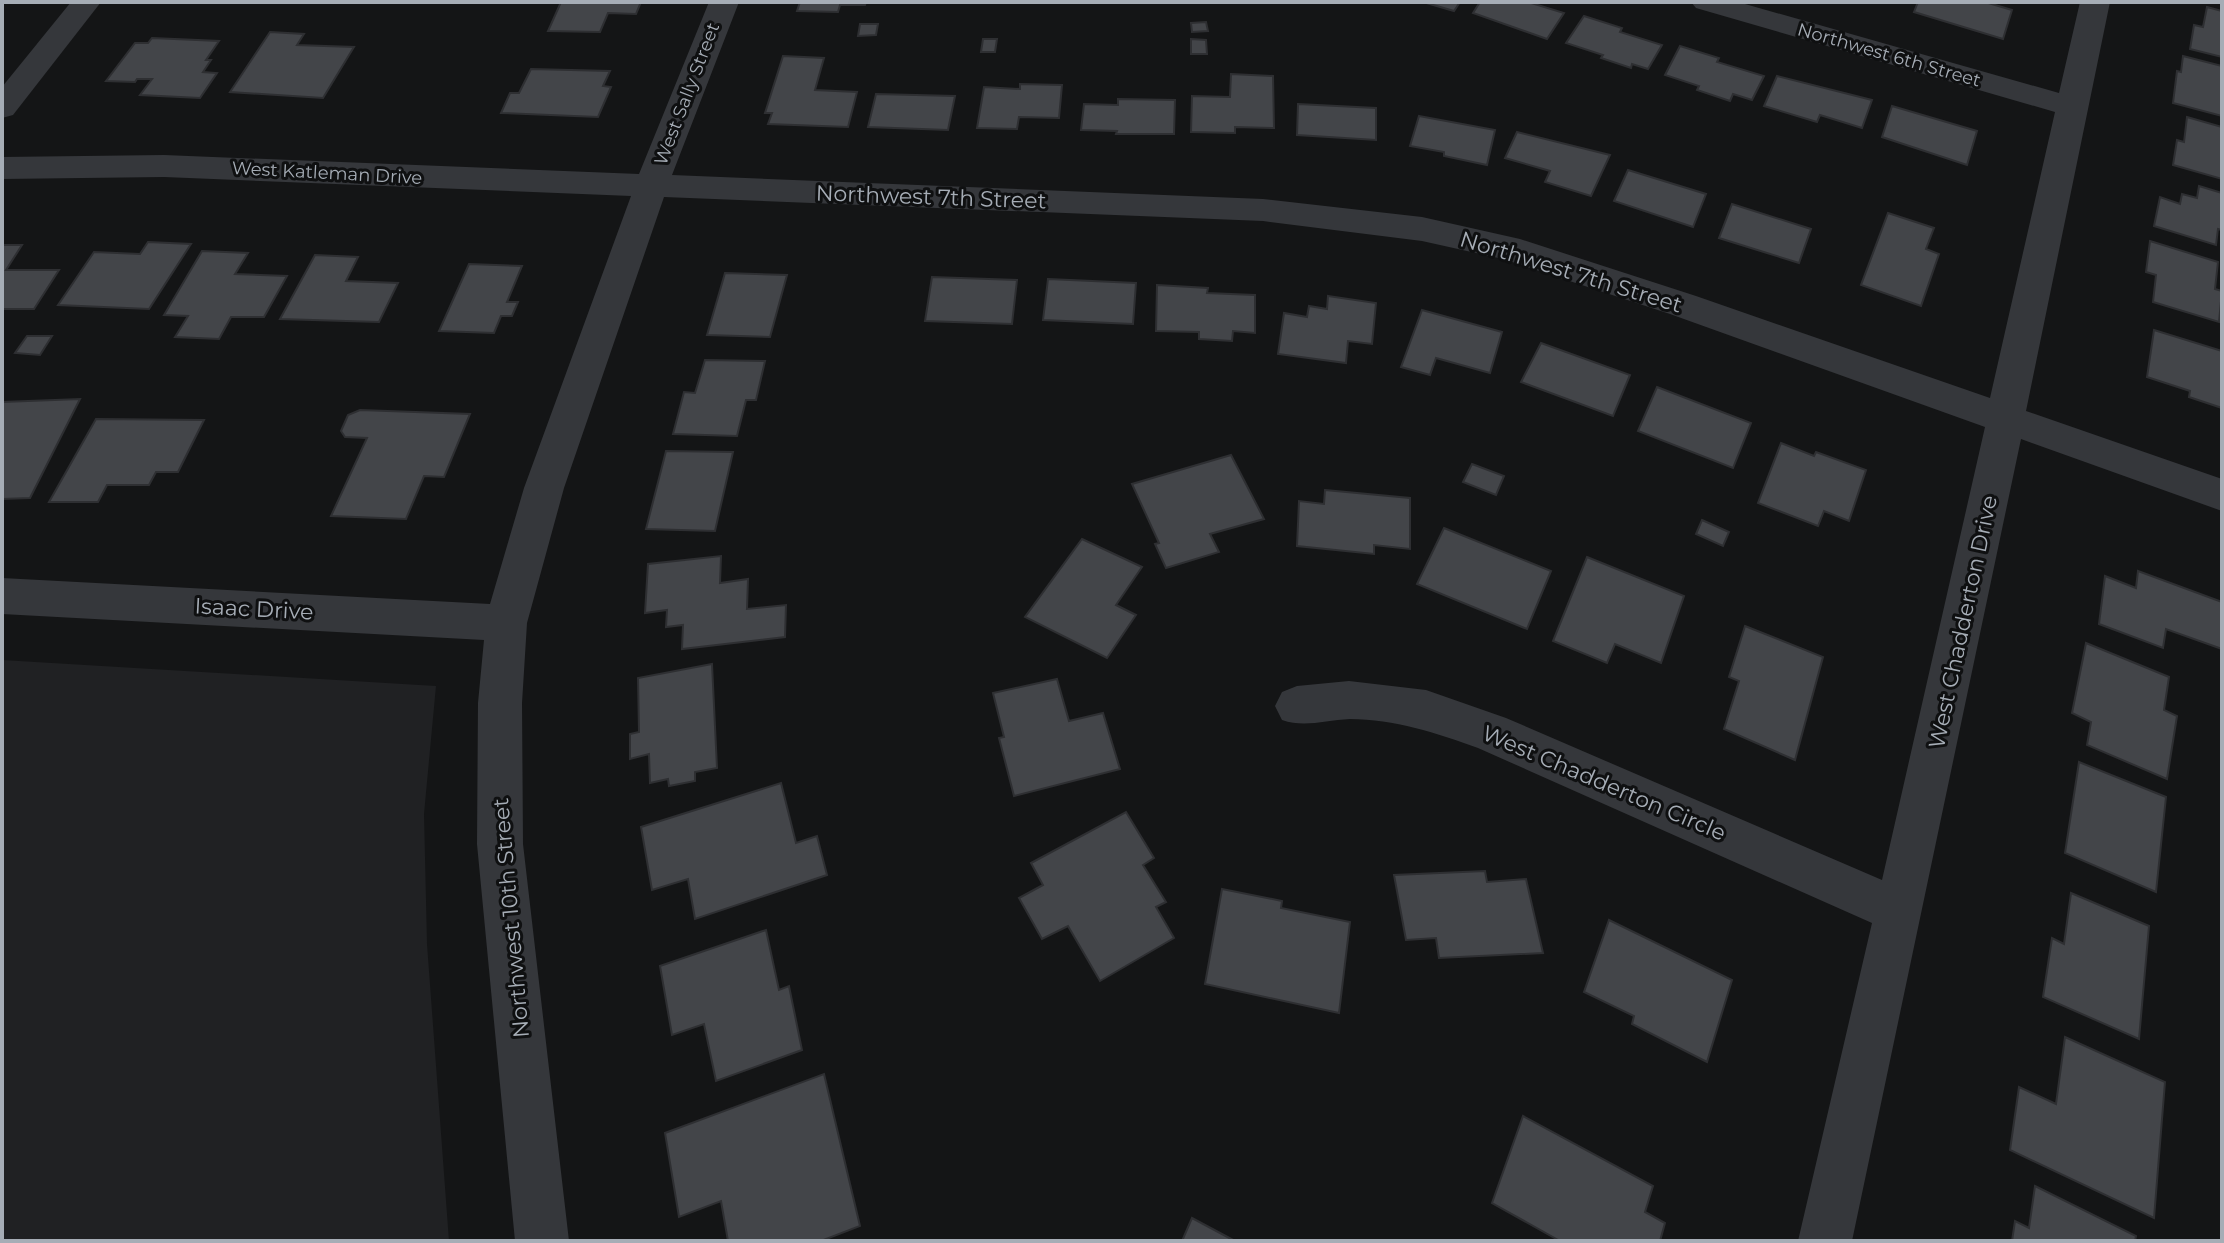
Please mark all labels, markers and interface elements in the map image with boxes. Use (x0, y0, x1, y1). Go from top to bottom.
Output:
street label: Northwest 6th Street (1795, 18, 1983, 92)
street label: West Sally Street (650, 20, 724, 168)
street label: West Katleman Drive (231, 157, 423, 189)
street label: Northwest 7th Street (815, 179, 1047, 215)
street label: Northwest 7th Street (1457, 225, 1685, 319)
street label: West Chadderton Drive (1923, 493, 2003, 751)
street label: Isaac Drive (194, 592, 314, 626)
street label: West Chadderton Circle (1478, 719, 1730, 847)
street label: Northwest 10th Street (487, 797, 535, 1039)

